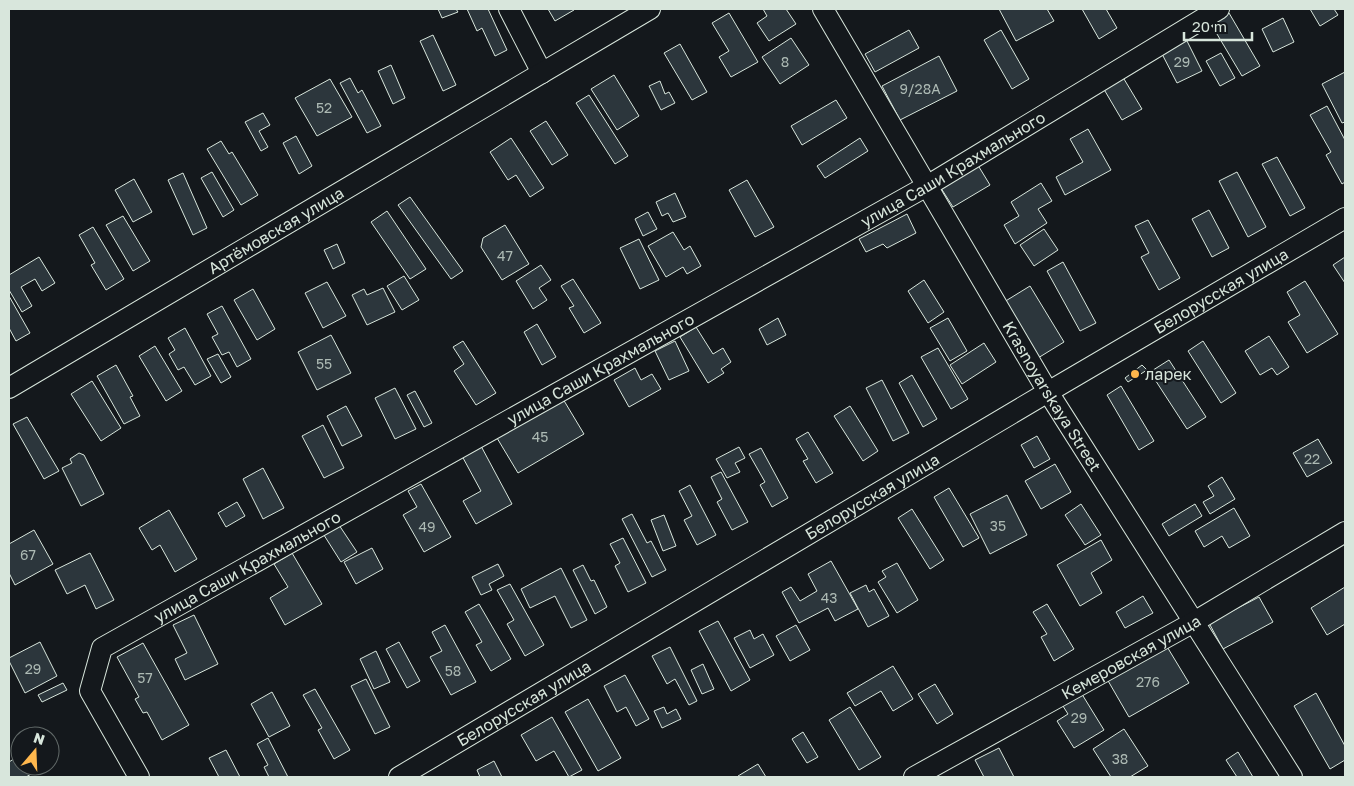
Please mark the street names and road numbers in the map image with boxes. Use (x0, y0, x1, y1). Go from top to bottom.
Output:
street label: улица Саши Крахмального (857, 107, 1049, 231)
street label: Артёмовская улица (204, 182, 347, 278)
street label: Белорусская улица (1150, 244, 1292, 338)
street label: улица Саши Крахмального (504, 309, 697, 429)
street label: Krasnoyarskaya Street (999, 318, 1106, 475)
street label: Белорусская улица (801, 449, 943, 544)
street label: улица Саши Крахмального (150, 506, 344, 627)
street label: Кемеровская улица (1058, 610, 1204, 704)
street label: Белорусская улица (453, 656, 594, 751)

